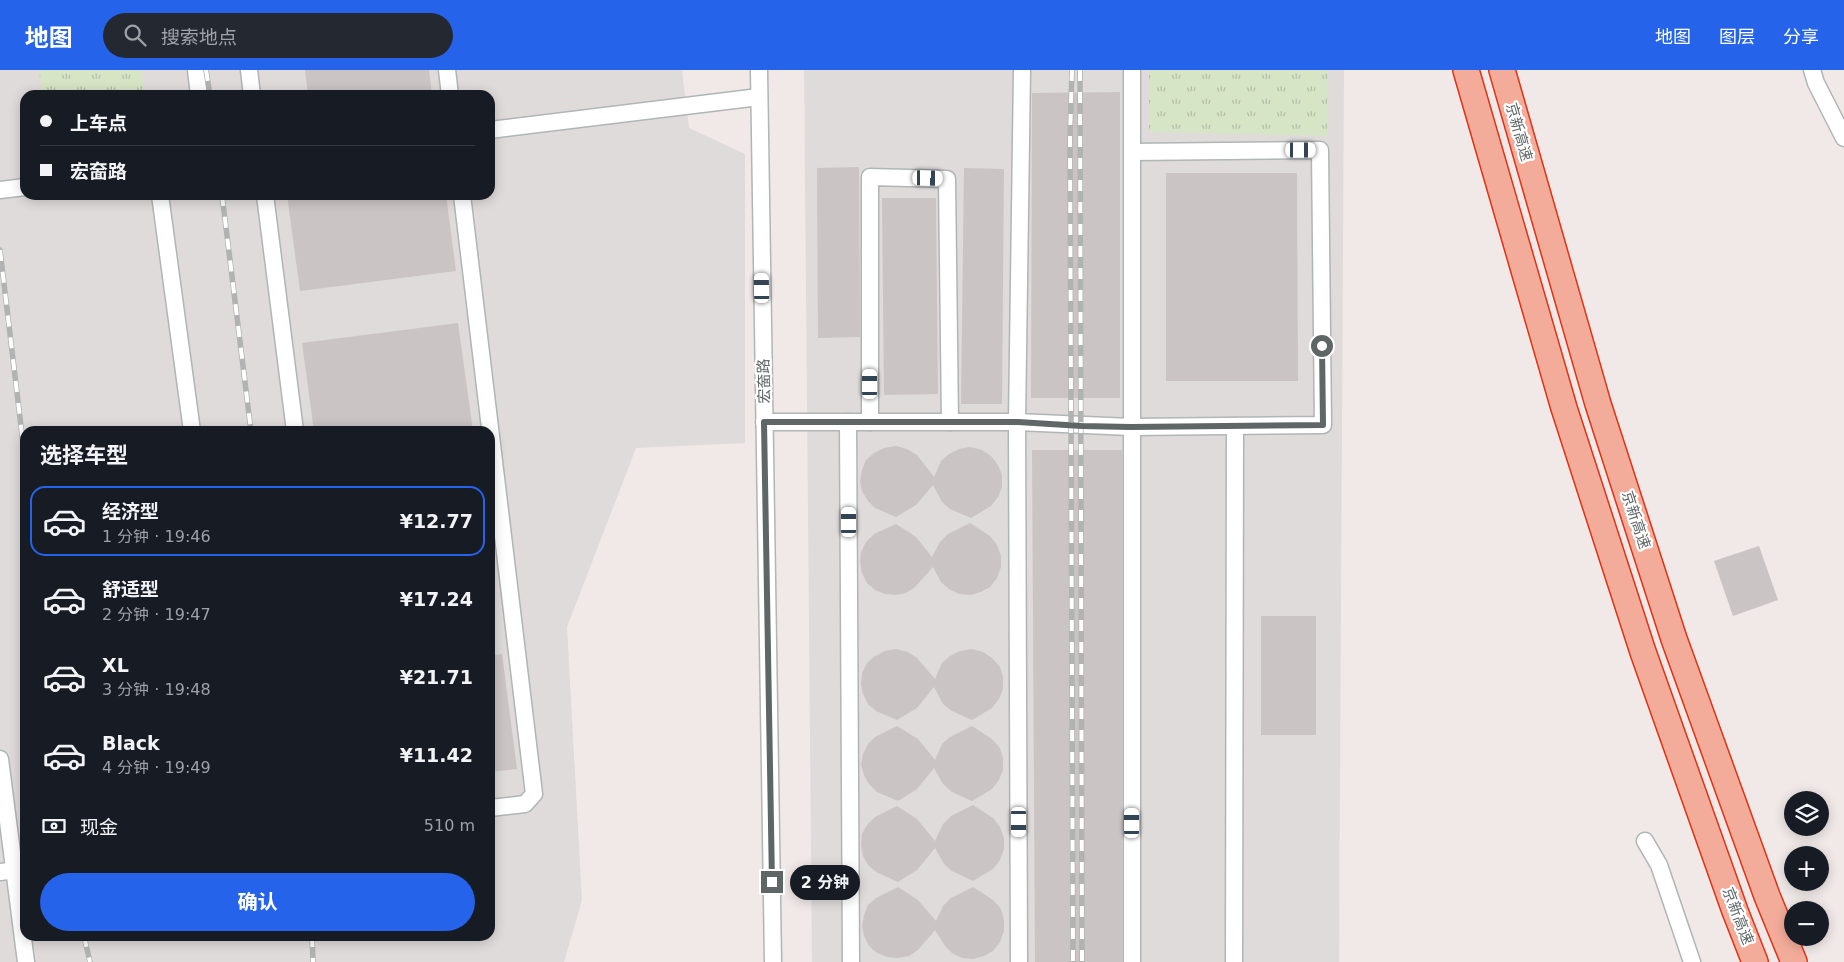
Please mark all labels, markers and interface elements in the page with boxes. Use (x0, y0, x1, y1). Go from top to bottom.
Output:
search box (103, 13, 453, 58)
icon: search (121, 21, 149, 49)
text: 地图 (25, 24, 73, 52)
text: 搜索地点 (161, 26, 237, 48)
text: 地图 (1655, 26, 1691, 47)
text: 图层 (1719, 26, 1755, 47)
text: 分享 (1783, 26, 1819, 47)
street label: 京新高速 (1502, 101, 1536, 163)
text: 上车点 (70, 112, 127, 134)
car (1286, 143, 1316, 158)
text: 宏奤路 (70, 160, 127, 182)
car (912, 170, 943, 186)
car (754, 273, 769, 303)
route start (1311, 335, 1333, 357)
street label: 宏奤路 (755, 358, 773, 404)
car (862, 369, 877, 399)
text: 选择车型 (40, 443, 128, 468)
street label: 京新高速 (1618, 489, 1654, 551)
icon: car (42, 499, 87, 544)
text: 经济型 (102, 500, 159, 522)
car (841, 507, 856, 537)
text: ¥12.77 (400, 510, 473, 532)
text: 1 分钟 · 19:46 (102, 527, 211, 546)
icon: car (42, 577, 87, 622)
text: 舒适型 (102, 578, 159, 600)
text: ¥17.24 (400, 588, 473, 610)
text: 2 分钟 · 19:47 (102, 605, 211, 624)
text: XL (102, 654, 129, 676)
icon: car (42, 655, 87, 700)
text: ¥21.71 (400, 666, 473, 688)
text: 3 分钟 · 19:48 (102, 680, 211, 699)
text: Black (102, 732, 160, 754)
icon: car (42, 733, 87, 778)
text: ¥11.42 (400, 744, 473, 766)
text: 4 分钟 · 19:49 (102, 758, 211, 777)
map controls (1784, 791, 1829, 946)
button: layers (1784, 791, 1829, 836)
car (1011, 807, 1026, 837)
car (1124, 808, 1139, 838)
icon: cash (40, 812, 68, 840)
text: 现金 (80, 816, 118, 838)
text: 510 m (424, 816, 475, 835)
button: + (1784, 846, 1829, 891)
callout: 2 分钟 (790, 864, 860, 900)
route end (761, 871, 783, 893)
button: 确认 (40, 873, 475, 931)
text: 2 分钟 (801, 873, 849, 892)
street label: 京新高速 (1719, 885, 1757, 947)
button: − (1784, 901, 1829, 946)

